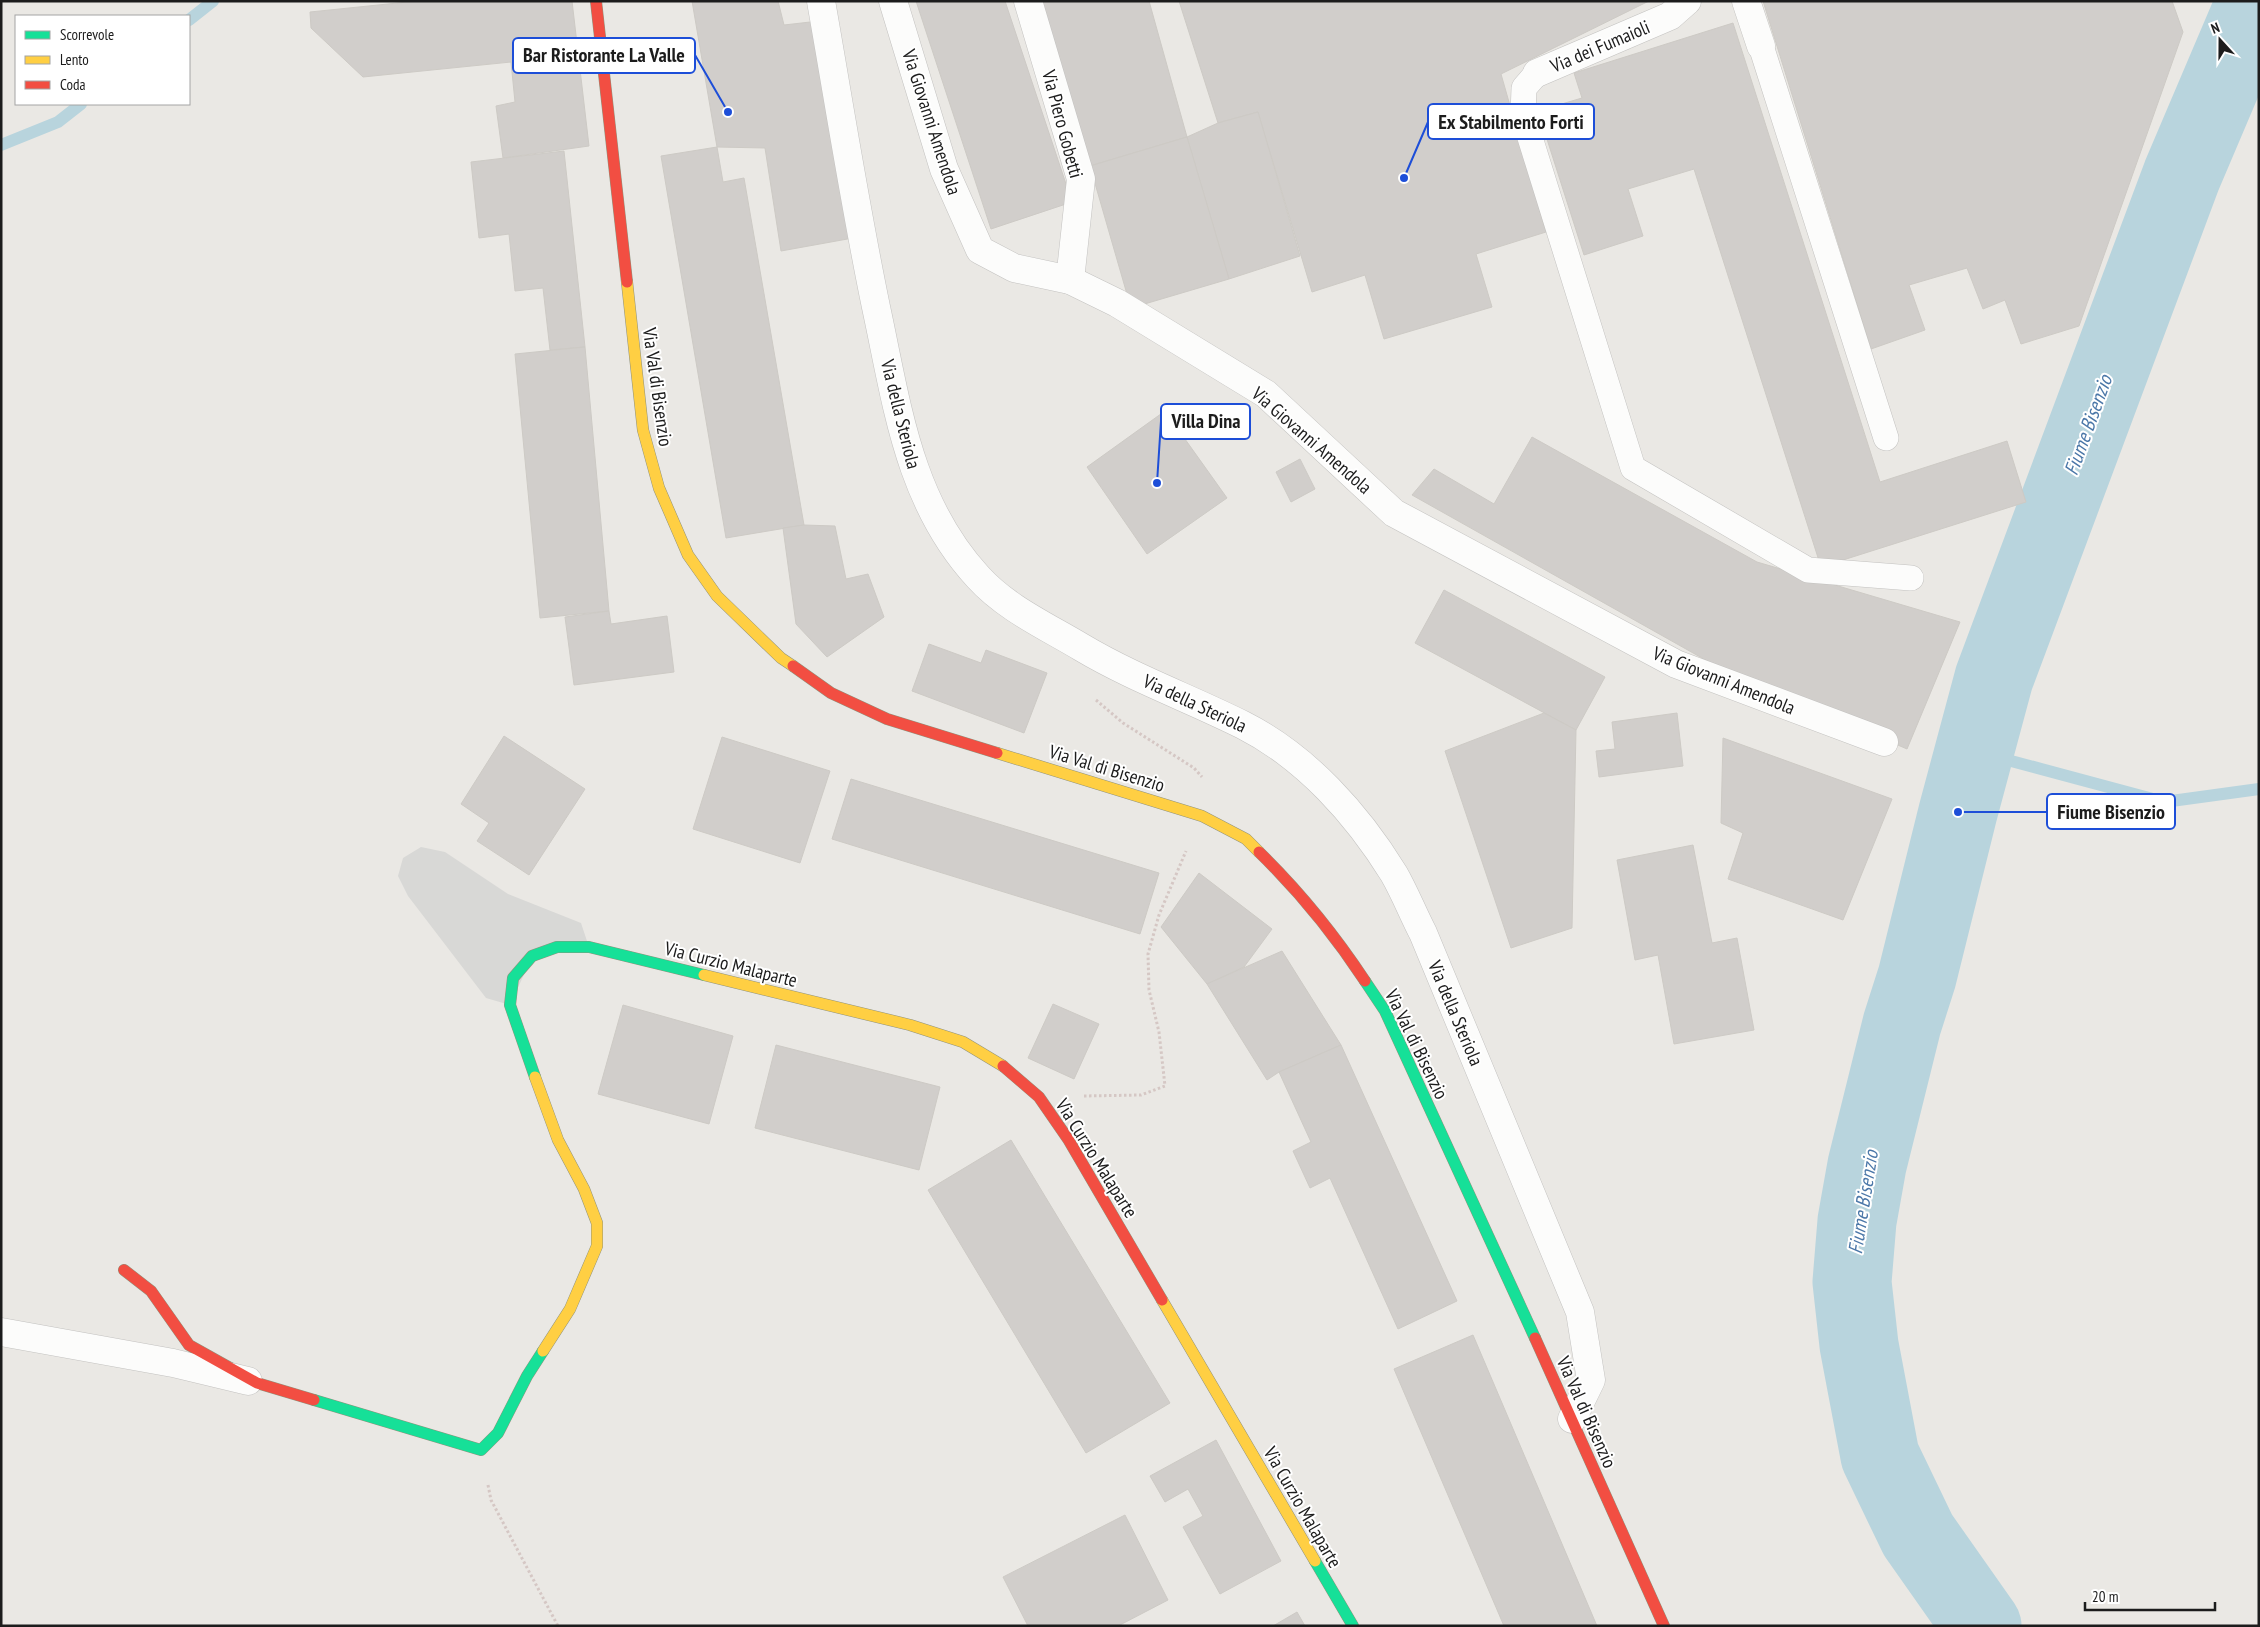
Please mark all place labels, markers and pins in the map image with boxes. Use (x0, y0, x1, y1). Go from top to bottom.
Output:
callout: Bar Ristorante La Valle (513, 38, 695, 73)
callout: Ex Stabilmento Forti (1428, 104, 1594, 139)
callout: Villa Dina (1161, 404, 1250, 439)
callout: Fiume Bisenzio (2047, 794, 2175, 829)

